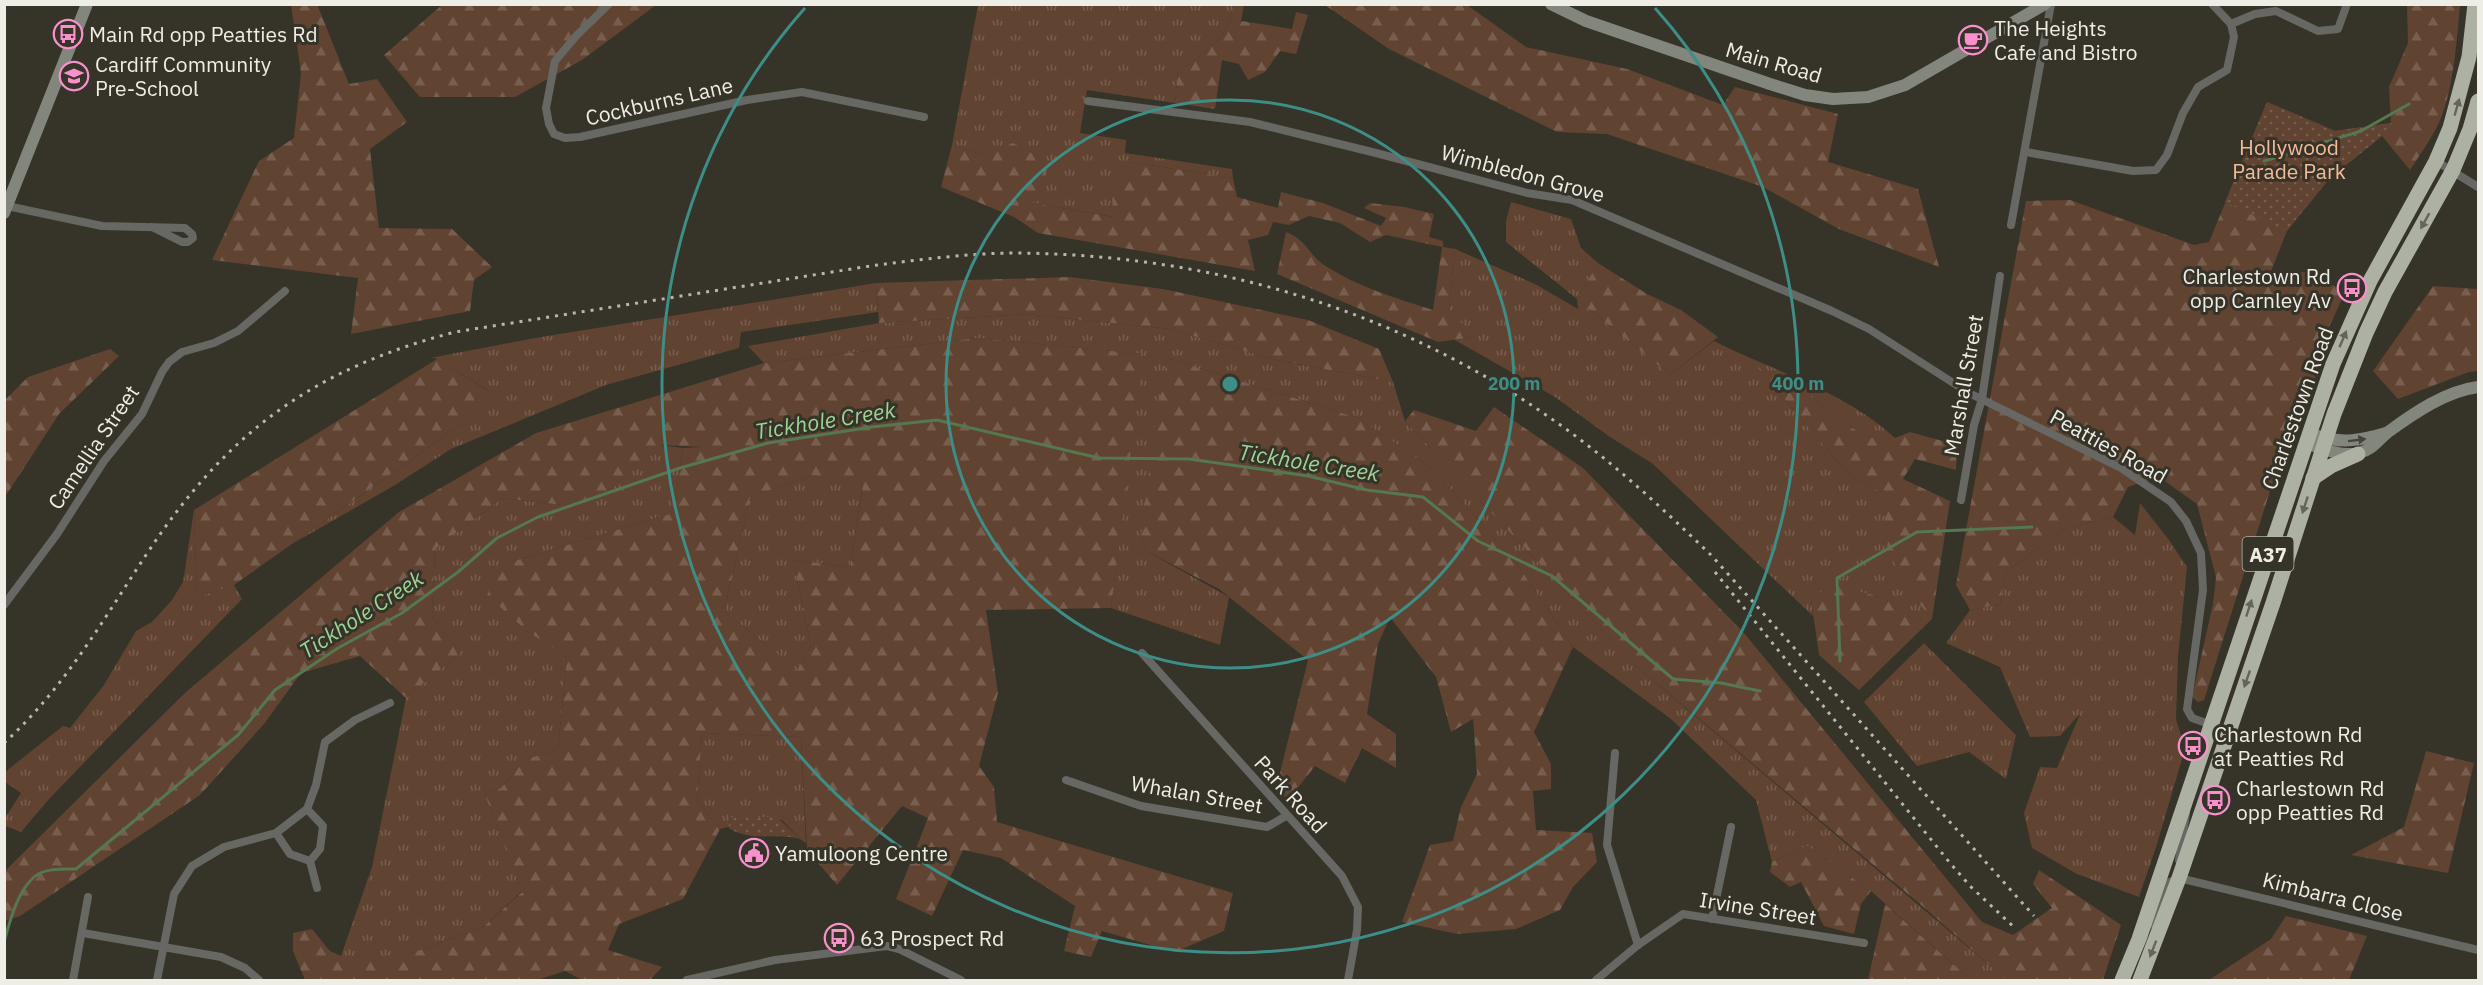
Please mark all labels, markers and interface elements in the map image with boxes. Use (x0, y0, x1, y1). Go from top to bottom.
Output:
place label: The Heights Cafe and Bistro (1994, 14, 2138, 66)
bus stop icon: Main Rd opp Peatties Rd (52, 18, 84, 50)
place label: Main Rd opp Peatties Rd (89, 20, 318, 48)
cafe icon: The Heights Cafe and Bistro (1957, 24, 1989, 56)
street label: Main Road (1723, 35, 1825, 89)
place label: Cardiff Community Pre-School (95, 50, 272, 102)
school or university icon: Cardiff Community Pre-School (58, 60, 90, 92)
street label: Cockburns Lane (583, 70, 735, 132)
one-way arrow (2452, 97, 2462, 116)
park label: Hollywood Parade Park (2232, 133, 2346, 185)
street label: Wimbledon Grove (1438, 138, 1608, 208)
one-way arrow (2420, 213, 2430, 230)
place label: Charlestown Rd opp Carnley Av (2183, 262, 2331, 314)
bus stop icon: Charlestown Rd opp Carnley Av (2336, 272, 2368, 304)
street label: Marshall Street (1937, 312, 1989, 458)
street label: Charlestown Road (2255, 323, 2339, 493)
one-way arrow (2339, 330, 2348, 348)
text: 200 m (1488, 372, 1540, 395)
text: 400 m (1772, 372, 1824, 395)
centre of rings (1220, 374, 1240, 394)
street label: Camellia Street (41, 379, 145, 515)
water label: Tickhole Creek (753, 394, 898, 445)
street label: Peatties Road (2045, 402, 2173, 490)
one-way arrow (2347, 435, 2366, 444)
water label: Tickhole Creek (1237, 437, 1382, 488)
one-way arrow (2300, 496, 2309, 514)
road number: A37 (2242, 537, 2294, 571)
water label: Tickhole Creek (294, 563, 429, 665)
one-way arrow (2245, 599, 2255, 617)
one-way arrow (2241, 670, 2251, 688)
place label: Charlestown Rd at Peatties Rd (2214, 720, 2362, 772)
bus stop icon: Charlestown Rd at Peatties Rd (2177, 730, 2209, 762)
street label: Park Road (1249, 749, 1333, 839)
street label: Whalan Street (1129, 769, 1265, 819)
place label: Charlestown Rd opp Peatties Rd (2236, 774, 2384, 826)
bus stop icon: Charlestown Rd opp Peatties Rd (2199, 784, 2231, 816)
public building icon: Yamuloong Centre (738, 837, 770, 869)
place label: Yamuloong Centre (775, 839, 948, 867)
street label: Kimbarra Close (2260, 865, 2406, 927)
street label: Irvine Street (1698, 885, 1818, 931)
bus stop icon: 63 Prospect Rd (823, 922, 855, 954)
place label: 63 Prospect Rd (860, 924, 1004, 952)
one-way arrow (2147, 940, 2157, 958)

